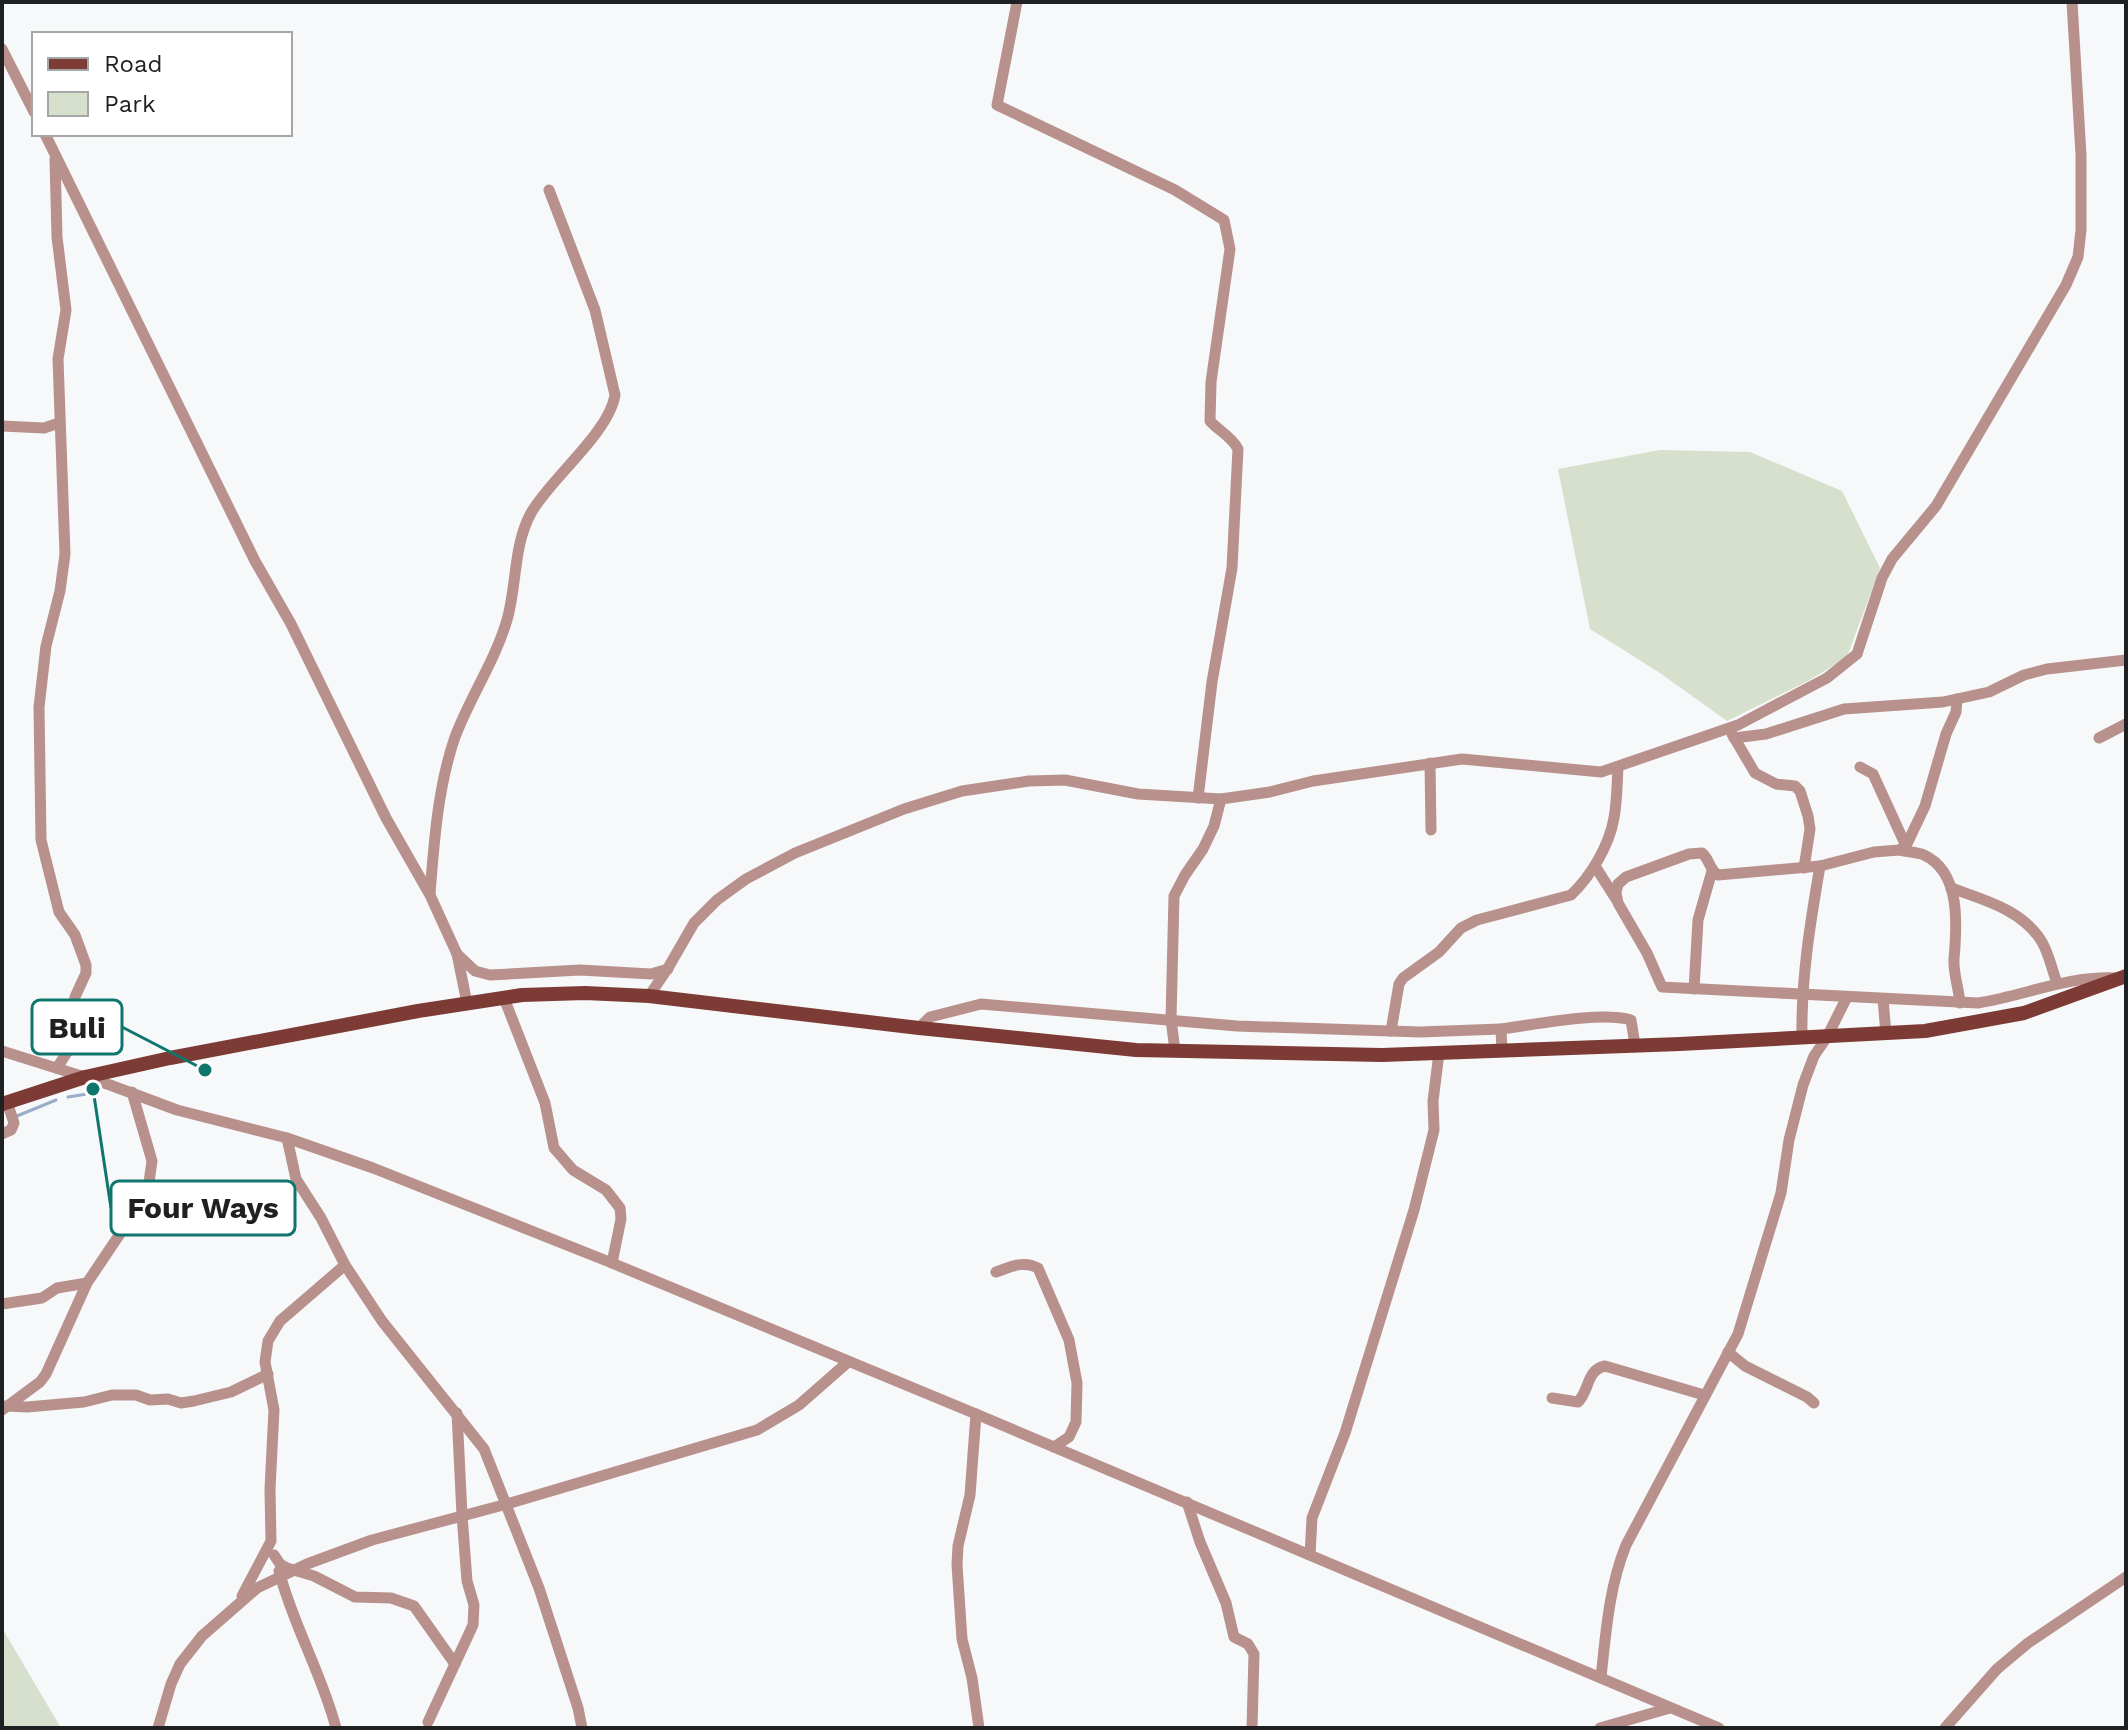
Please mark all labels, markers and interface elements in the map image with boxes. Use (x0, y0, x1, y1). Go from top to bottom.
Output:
legend (32, 32, 292, 136)
text: Road (104, 50, 163, 78)
text: Park (104, 90, 156, 118)
callout: Buli (32, 1000, 122, 1054)
text: Buli (48, 1010, 106, 1045)
callout: Four Ways (111, 1181, 295, 1235)
text: Four Ways (127, 1190, 279, 1225)

